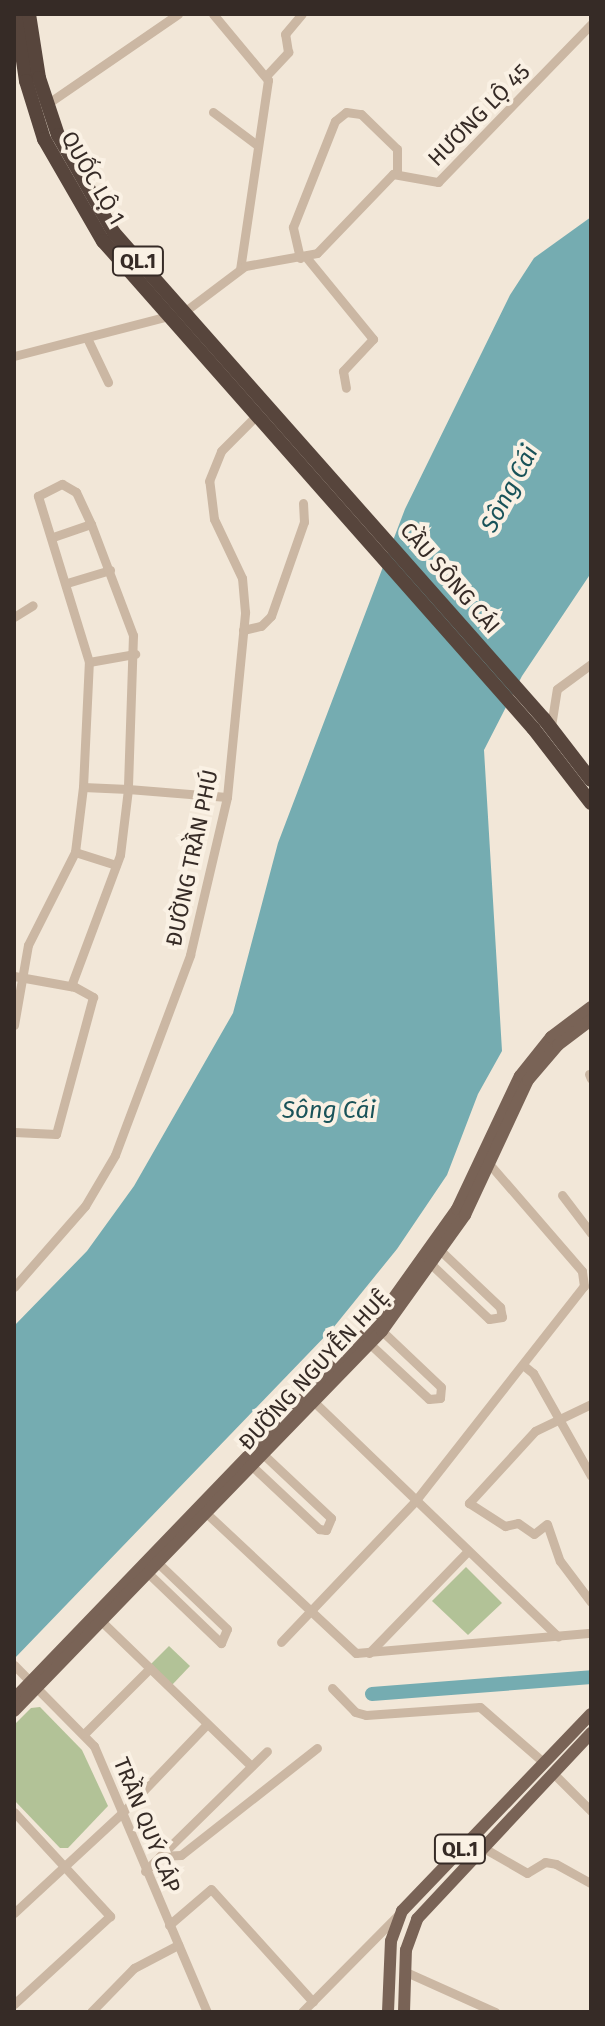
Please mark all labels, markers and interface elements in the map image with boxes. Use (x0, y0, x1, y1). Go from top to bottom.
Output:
street label: HƯƠNG LỘ 45 (422, 58, 536, 172)
street label: QUỐC LỘ 1 (56, 127, 130, 229)
road number: QL.1 (110, 245, 166, 277)
water label: Sông Cái (475, 441, 545, 537)
street label: CẦU SÔNG CÁI (395, 517, 505, 639)
street label: ĐƯỜNG TRẦN PHÚ (160, 767, 224, 949)
water label: Sông Cái (282, 1097, 376, 1125)
street label: ĐƯỜNG NGUYỄN HUỆ (233, 1285, 395, 1455)
street label: TRẦN QUÝ CÁP (108, 1754, 186, 1896)
road number: QL.1 (432, 1833, 488, 1865)

